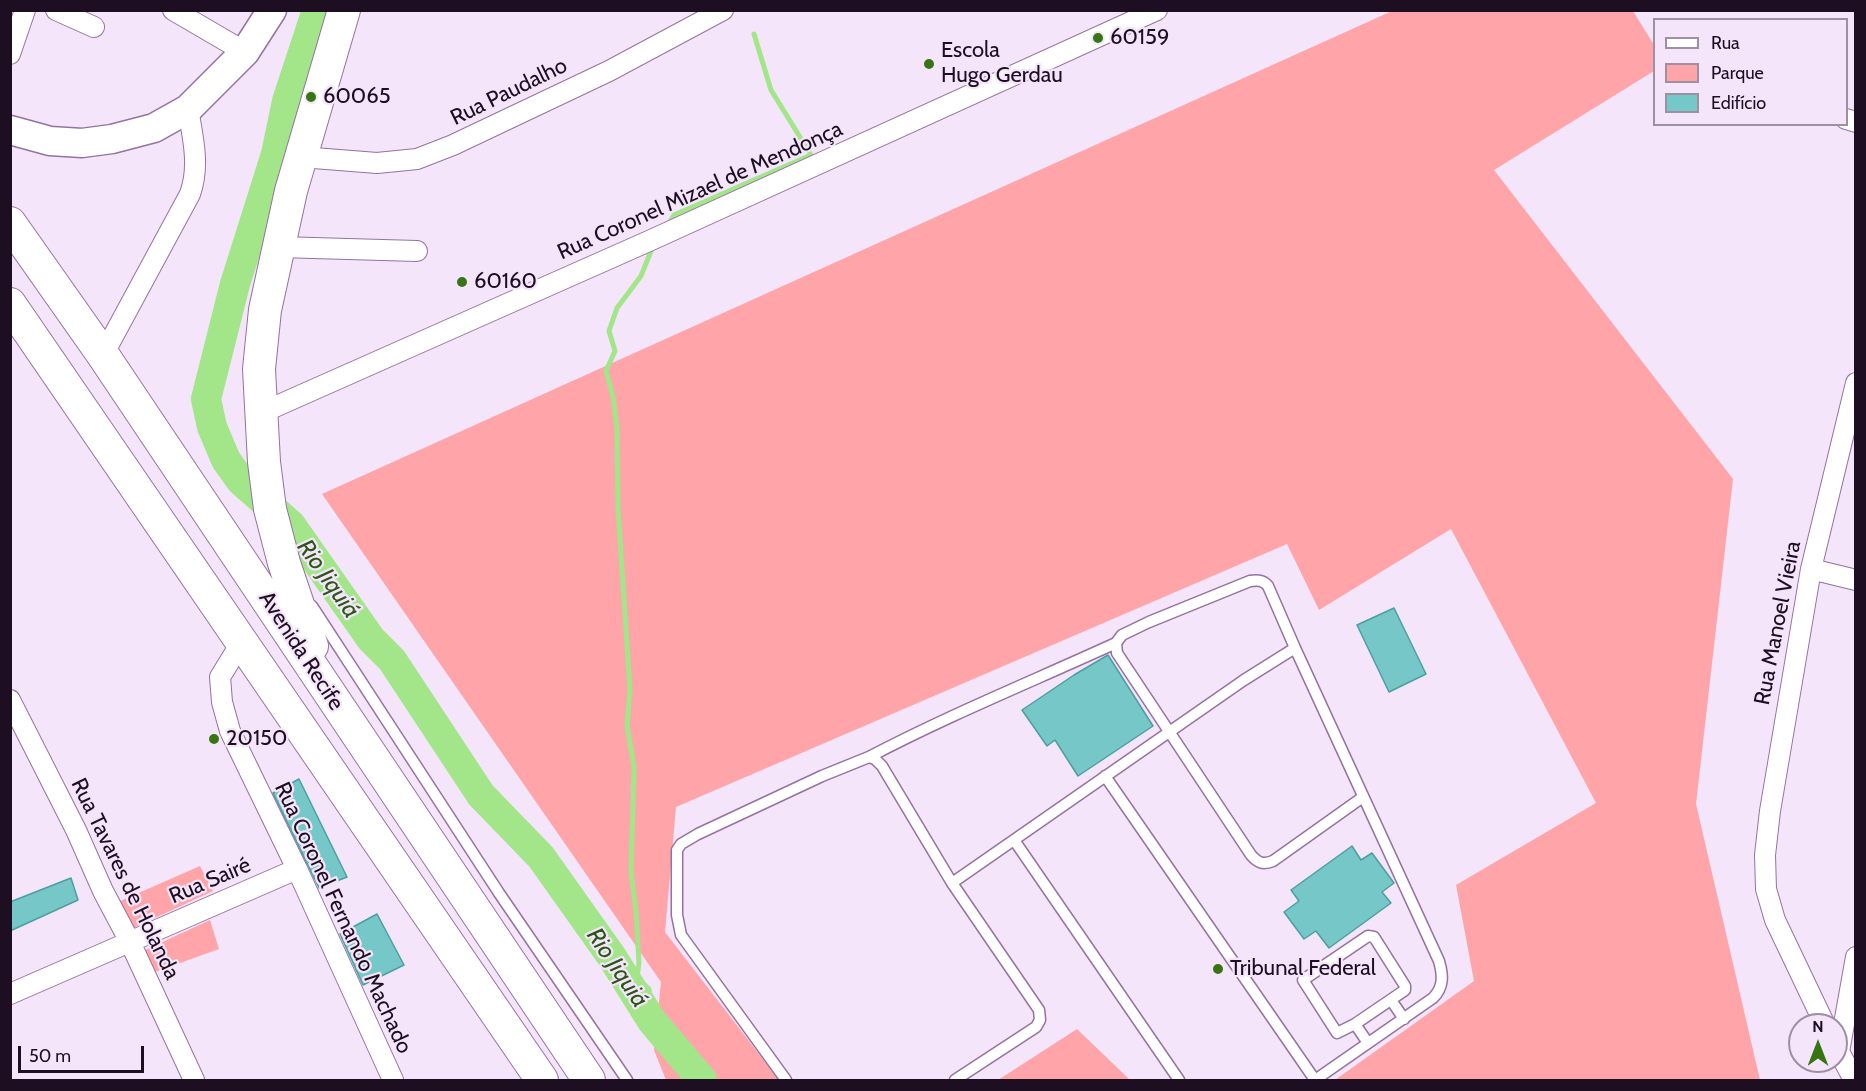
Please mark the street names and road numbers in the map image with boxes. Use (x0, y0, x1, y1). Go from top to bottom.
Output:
street label: Rua Paudalho (446, 52, 572, 132)
street label: Rua Coronel Mizael de Mendonça (553, 116, 847, 266)
street label: Rua Manoel Vieira (1749, 539, 1807, 707)
street label: Avenida Recife (253, 587, 349, 715)
street label: Rua Tavares de Holanda (65, 774, 185, 984)
street label: Rua Coronel Fernando Machado (268, 778, 418, 1058)
street label: Rua Sairé (165, 852, 255, 910)

